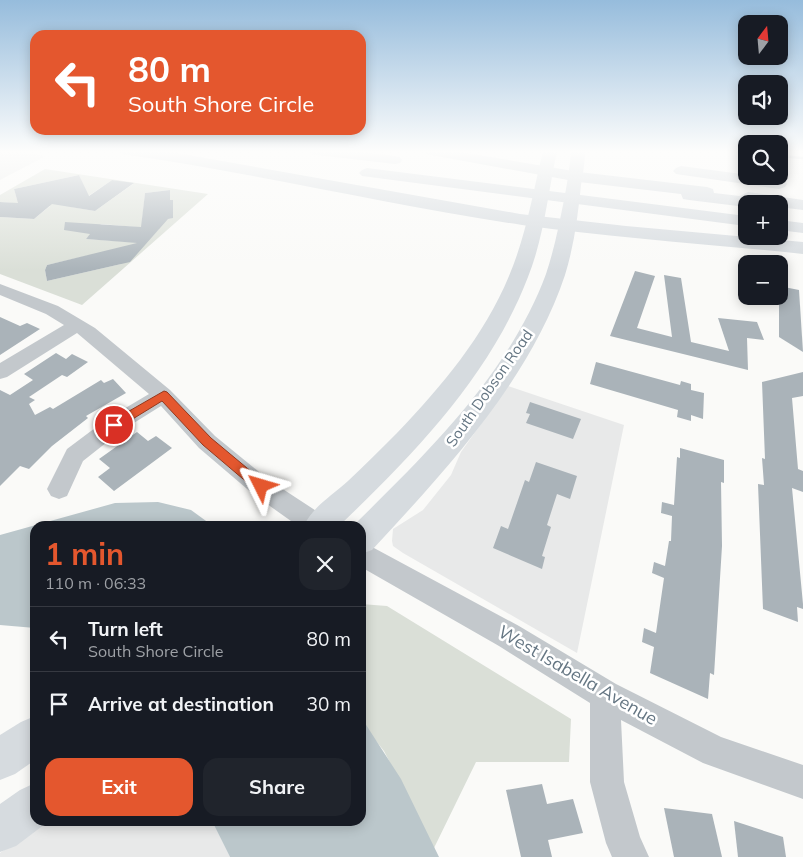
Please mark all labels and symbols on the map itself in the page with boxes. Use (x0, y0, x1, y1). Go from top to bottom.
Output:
north arrow (738, 15, 788, 65)
street label: South Dobson Road (441, 326, 537, 450)
pin (93, 404, 135, 446)
position arrow (234, 459, 286, 511)
street label: West Isabella Avenue (494, 620, 662, 730)

